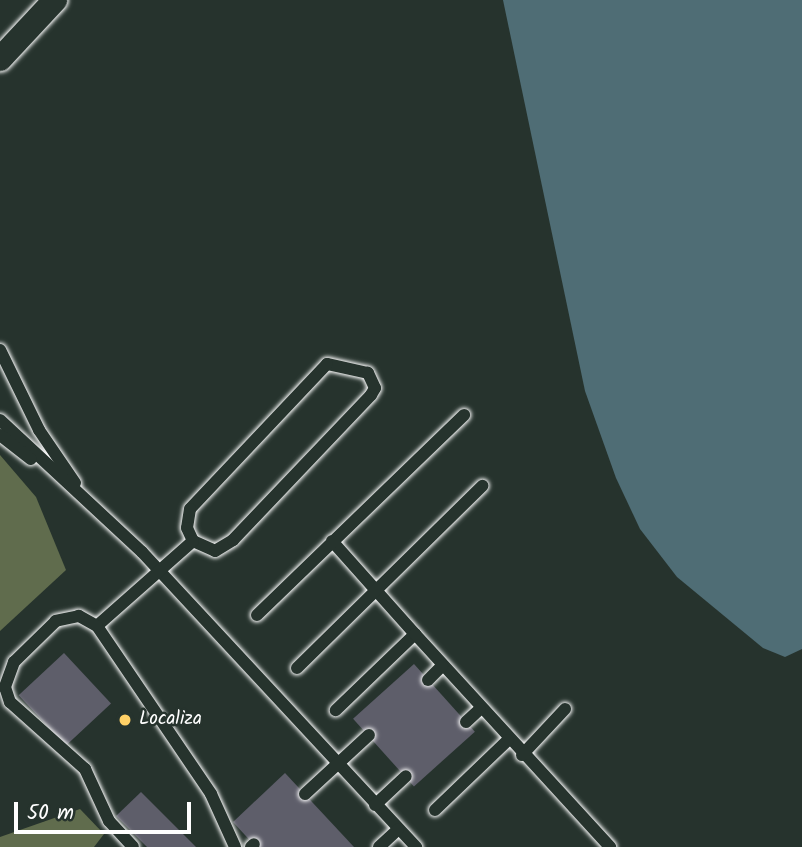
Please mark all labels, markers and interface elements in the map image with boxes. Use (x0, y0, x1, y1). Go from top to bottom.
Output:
place label: Localiza (139, 709, 202, 731)
marker: Localiza (117, 712, 133, 728)
scale bar (18, 788, 194, 832)
text: 50 m (27, 797, 74, 830)

